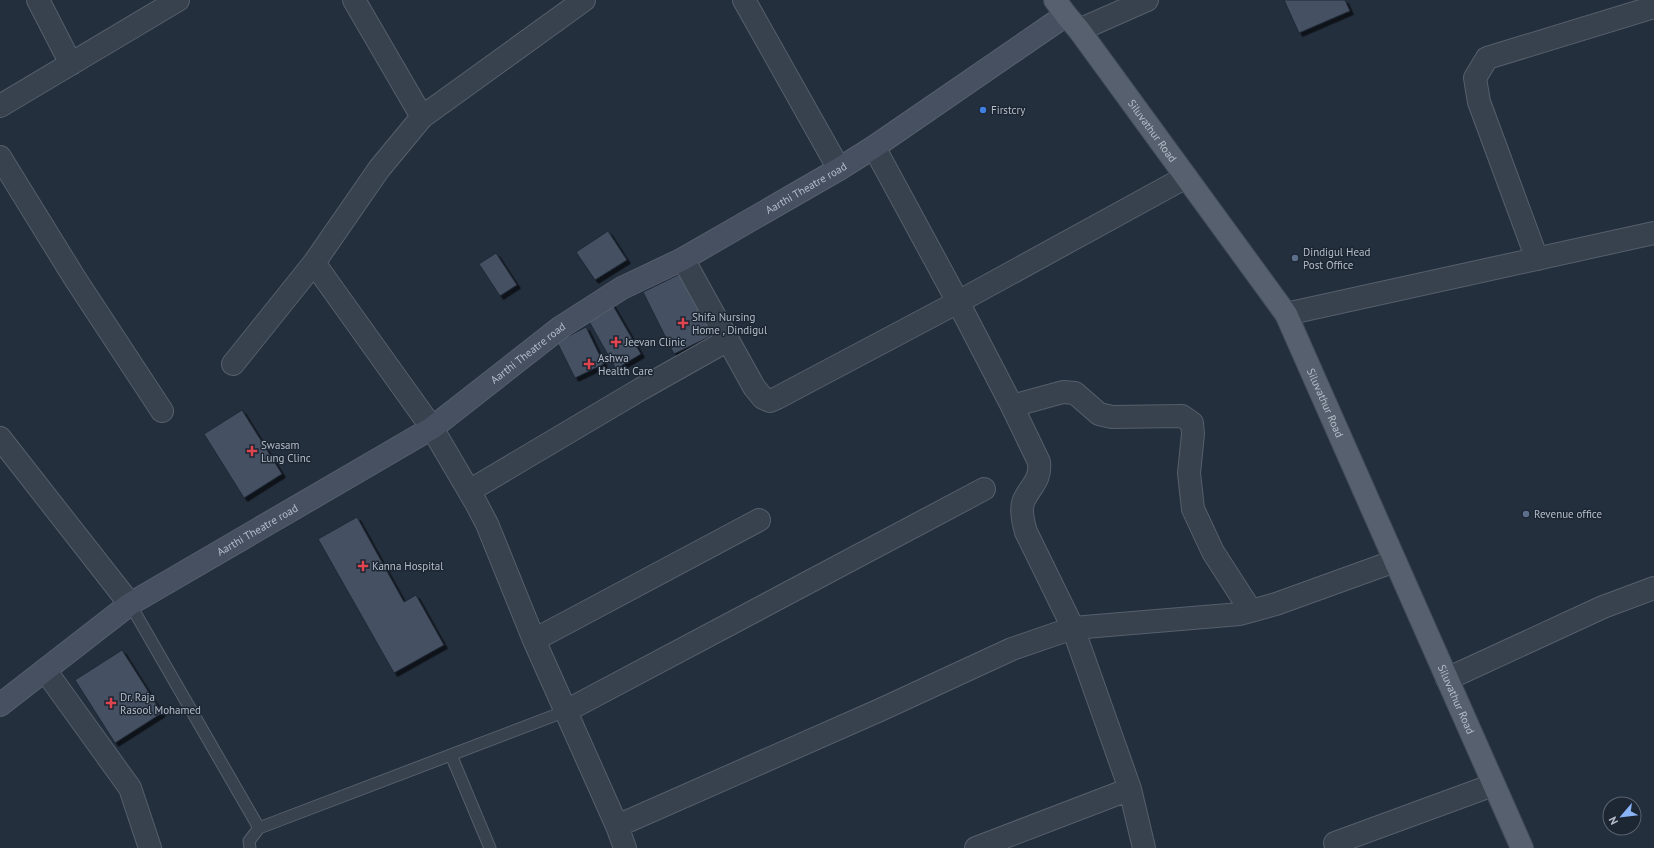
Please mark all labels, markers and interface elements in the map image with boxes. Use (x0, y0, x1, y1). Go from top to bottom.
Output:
street label: Siluvathur Road (1125, 96, 1180, 165)
place label: Firstcry (991, 103, 1026, 117)
marker: Firstcry (978, 105, 988, 115)
street label: Aarthi Theatre road (763, 159, 849, 217)
place label: Dindigul Head Post Office (1303, 245, 1370, 272)
marker: Dindigul Head Post Office (1290, 253, 1300, 263)
place label: Shifa Nursing Home , Dindigul (692, 310, 768, 337)
marker: Shifa Nursing Home , Dindigul (677, 317, 689, 329)
street label: Aarthi Theatre road (488, 319, 568, 387)
place label: Jeevan Clinic (624, 335, 685, 349)
marker: Jeevan Clinic (610, 336, 622, 348)
place label: Ashwa Health Care (598, 351, 654, 378)
marker: Ashwa Health Care (583, 358, 595, 370)
street label: Siluvathur Road (1304, 366, 1347, 440)
place label: Swasam Lung Clinc (261, 438, 311, 465)
marker: Swasam Lung Clinc (246, 445, 258, 457)
street label: Aarthi Theatre road (214, 501, 300, 559)
place label: Revenue office (1534, 507, 1603, 521)
marker: Revenue office (1521, 509, 1531, 519)
place label: Kanna Hospital (372, 559, 444, 573)
marker: Kanna Hospital (357, 560, 369, 572)
street label: Siluvathur Road (1435, 662, 1478, 736)
place label: Dr. Raja Rasool Mohamed (120, 690, 201, 717)
marker: Dr. Raja Rasool Mohamed (105, 697, 117, 709)
north arrow (1602, 796, 1642, 836)
text: N (1605, 814, 1621, 827)

